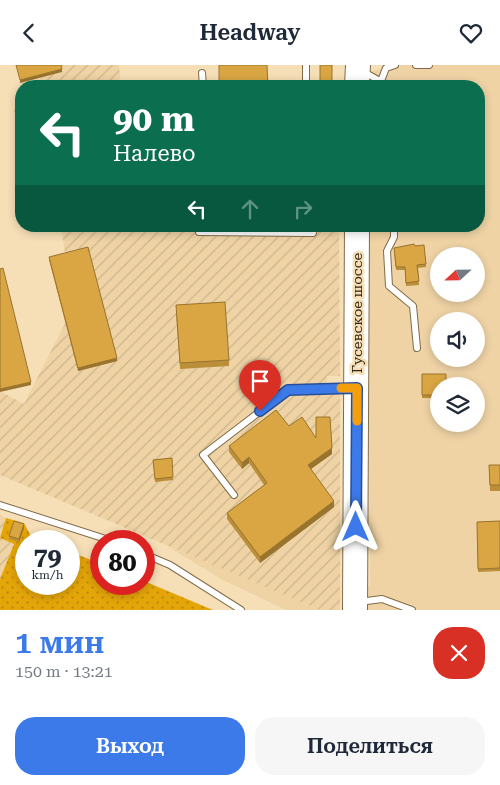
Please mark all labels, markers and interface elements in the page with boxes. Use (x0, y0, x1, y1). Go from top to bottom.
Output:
icon: back (15, 19, 43, 47)
icon: heart (457, 19, 485, 47)
text: Headway (199, 20, 301, 45)
text: 90 m (113, 99, 195, 140)
icon: left (30, 100, 95, 165)
text: Налево (113, 141, 196, 166)
icon: left (183, 195, 211, 223)
icon: ahead (236, 195, 264, 223)
icon: right (289, 195, 317, 223)
north arrow (430, 247, 485, 303)
map controls (430, 247, 485, 432)
street label: Гусевское шоссе (349, 252, 365, 373)
button: sound (430, 312, 485, 367)
pin (239, 360, 281, 411)
icon: arrive (246, 367, 274, 395)
button: layers (430, 377, 485, 432)
position arrow (329, 500, 381, 552)
speed limit sign: 80 (90, 530, 155, 595)
text: 79 (33, 542, 62, 571)
text: km/h (31, 568, 64, 582)
text: 1 мин (15, 625, 104, 660)
button: close (433, 627, 485, 679)
text: 150 m · 13:21 (15, 662, 113, 681)
button: Выход (15, 717, 245, 775)
button: Поделиться (255, 717, 485, 775)

